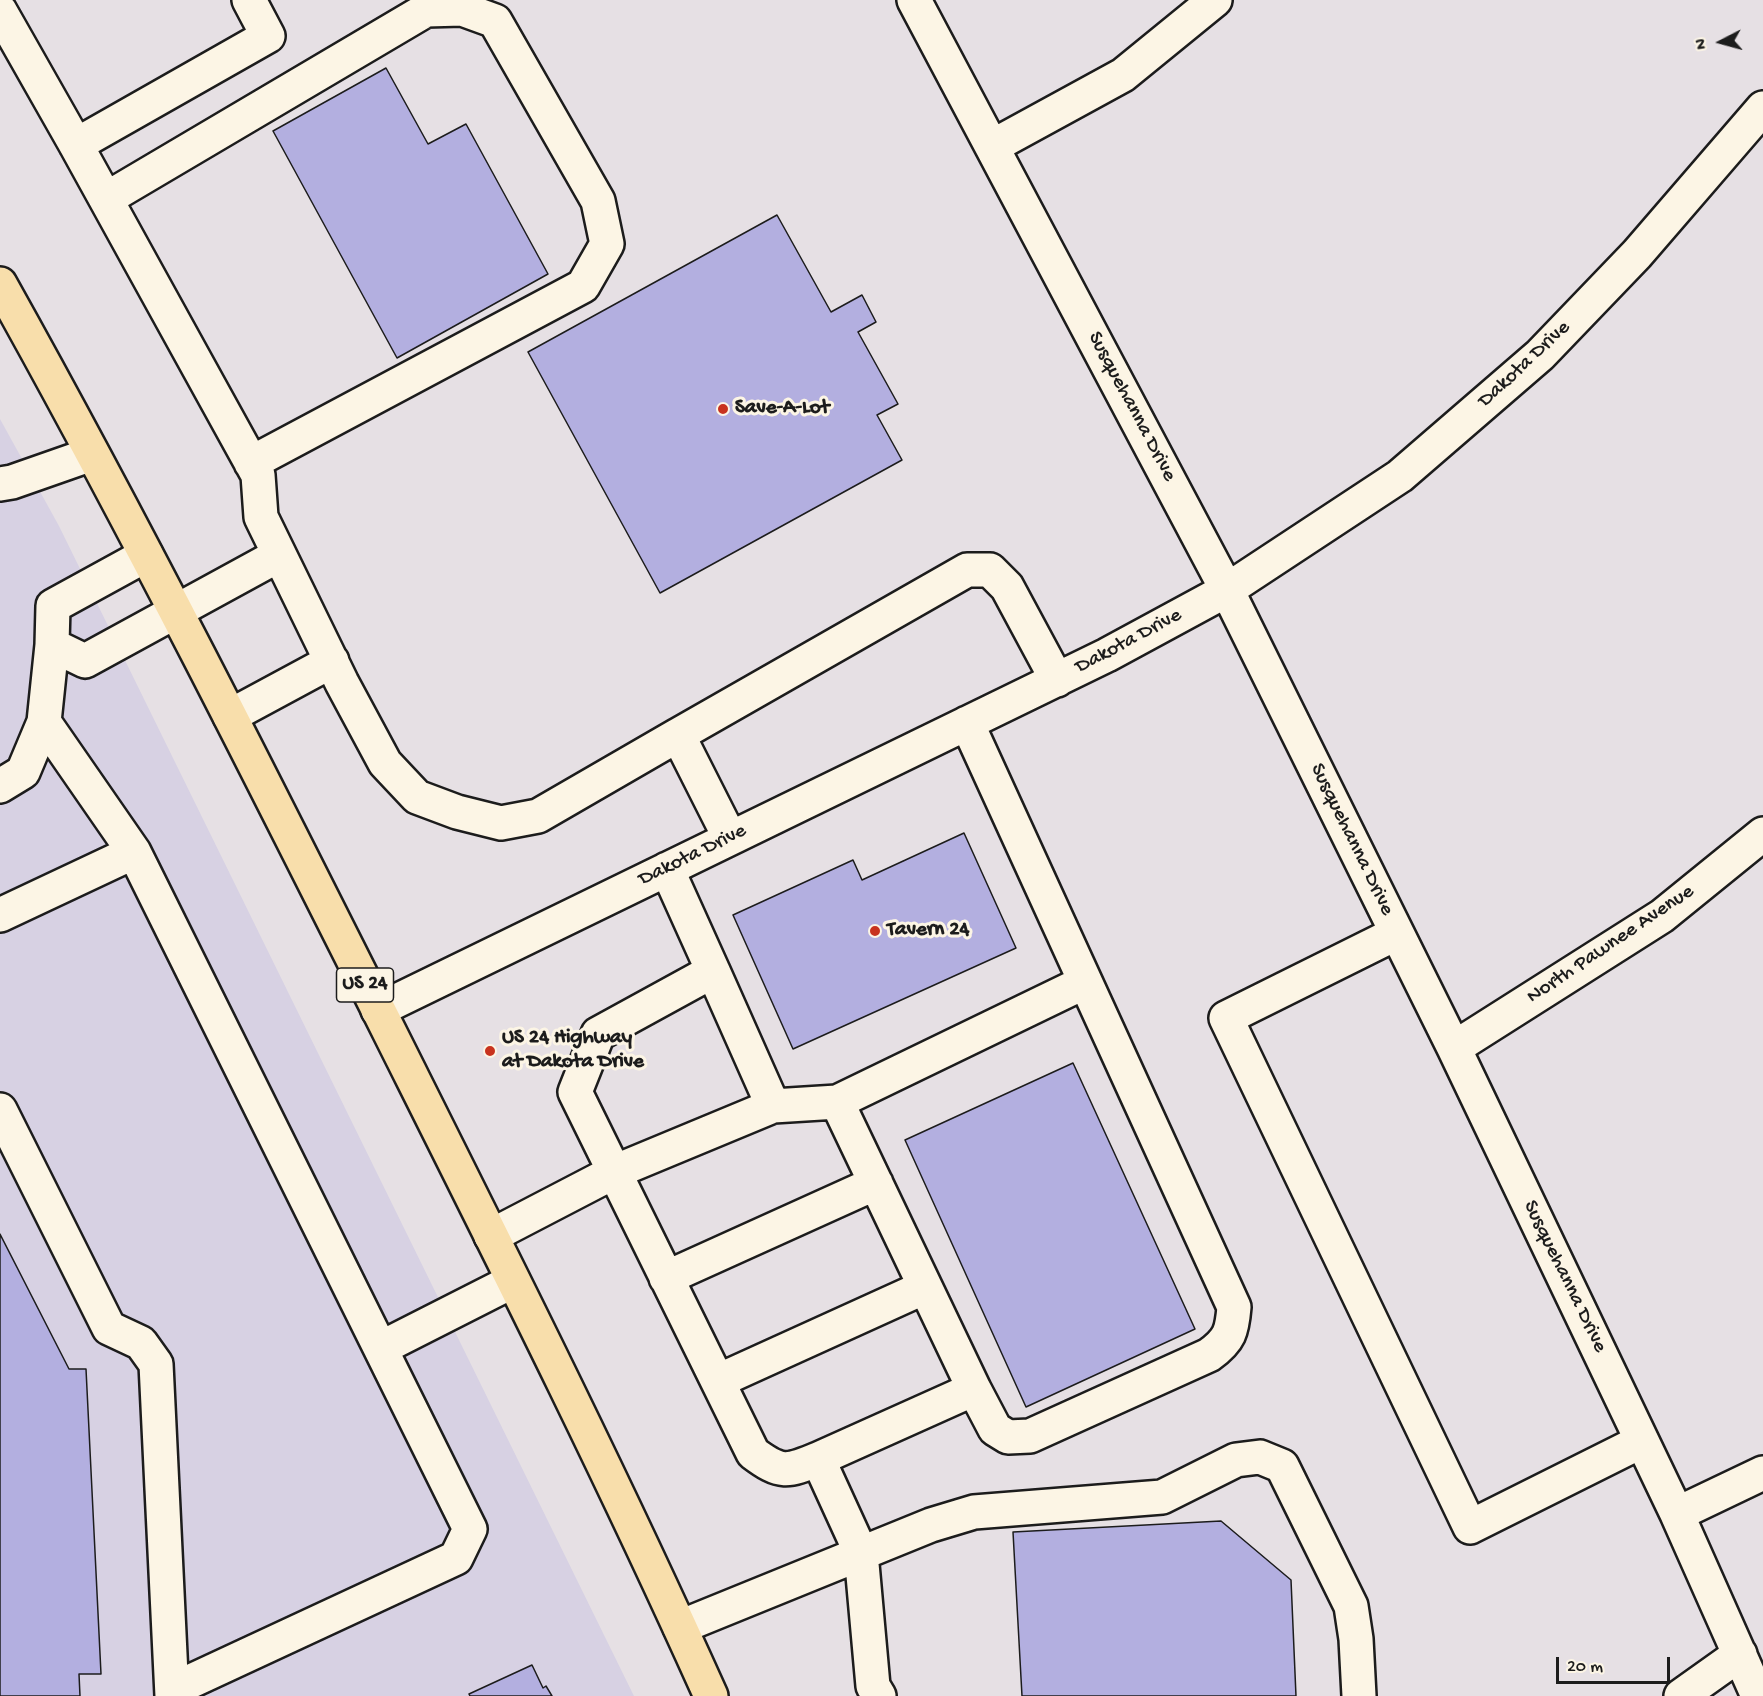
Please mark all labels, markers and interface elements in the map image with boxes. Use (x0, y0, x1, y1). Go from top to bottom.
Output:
north arrow (1691, 12, 1751, 72)
text: N (1693, 38, 1713, 50)
street label: Dakota Drive (1474, 316, 1576, 414)
street label: Susquehanna Drive (1081, 328, 1181, 486)
place label: Save-A-Lot (735, 396, 829, 422)
marker: Save-A-Lot (716, 402, 730, 416)
street label: Dakota Drive (1072, 604, 1186, 680)
street label: Susquehanna Drive (1303, 760, 1399, 920)
street label: Dakota Drive (635, 819, 751, 893)
street label: North Pawnee Avenue (1523, 880, 1699, 1010)
place label: Tavern 24 (887, 918, 969, 944)
marker: Tavern 24 (868, 924, 882, 938)
road number: US 24 (336, 968, 394, 1002)
place label: US 24 Highway at Dakota Drive (502, 1026, 644, 1076)
marker: US 24 Highway at Dakota Drive (483, 1044, 497, 1058)
street label: Susquehanna Drive (1516, 1197, 1612, 1357)
scale bar (1559, 1645, 1673, 1683)
text: 20 m (1567, 1657, 1603, 1678)

